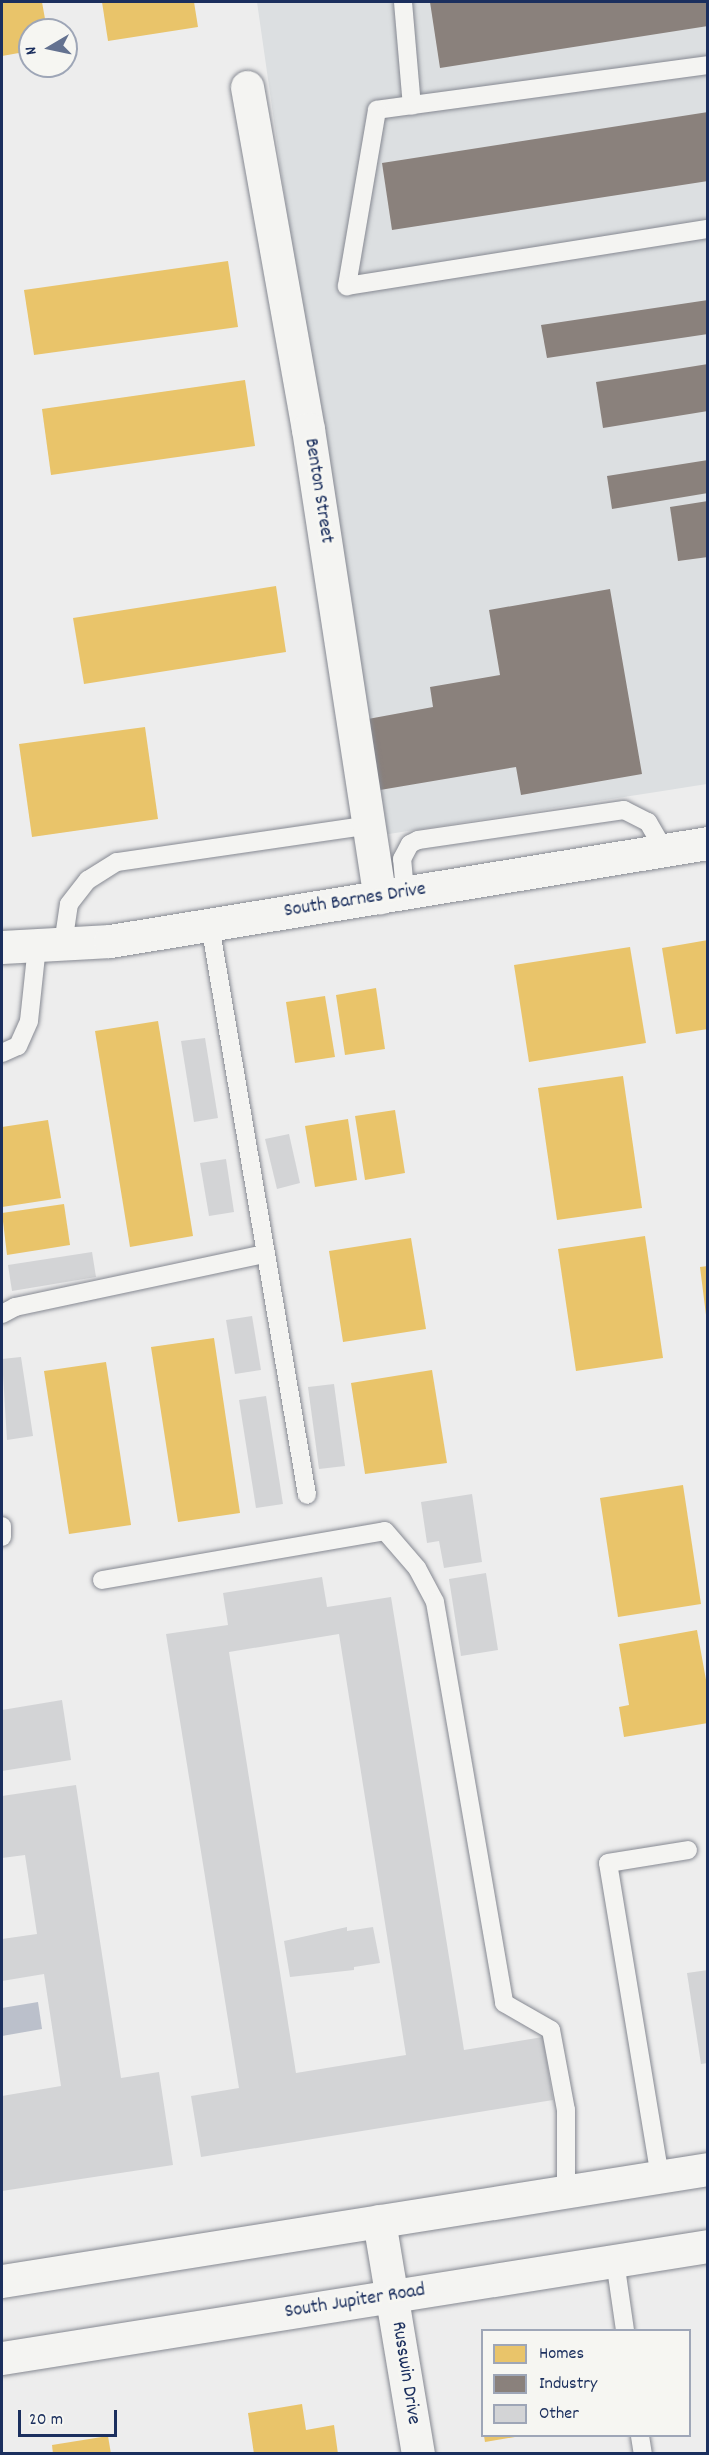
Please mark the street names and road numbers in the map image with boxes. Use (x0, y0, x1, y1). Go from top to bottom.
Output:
street label: Benton Street (298, 437, 338, 545)
street label: South Barnes Drive (282, 878, 428, 924)
street label: South Jupiter Road (283, 2279, 427, 2325)
street label: Russwin Drive (385, 2320, 425, 2426)

